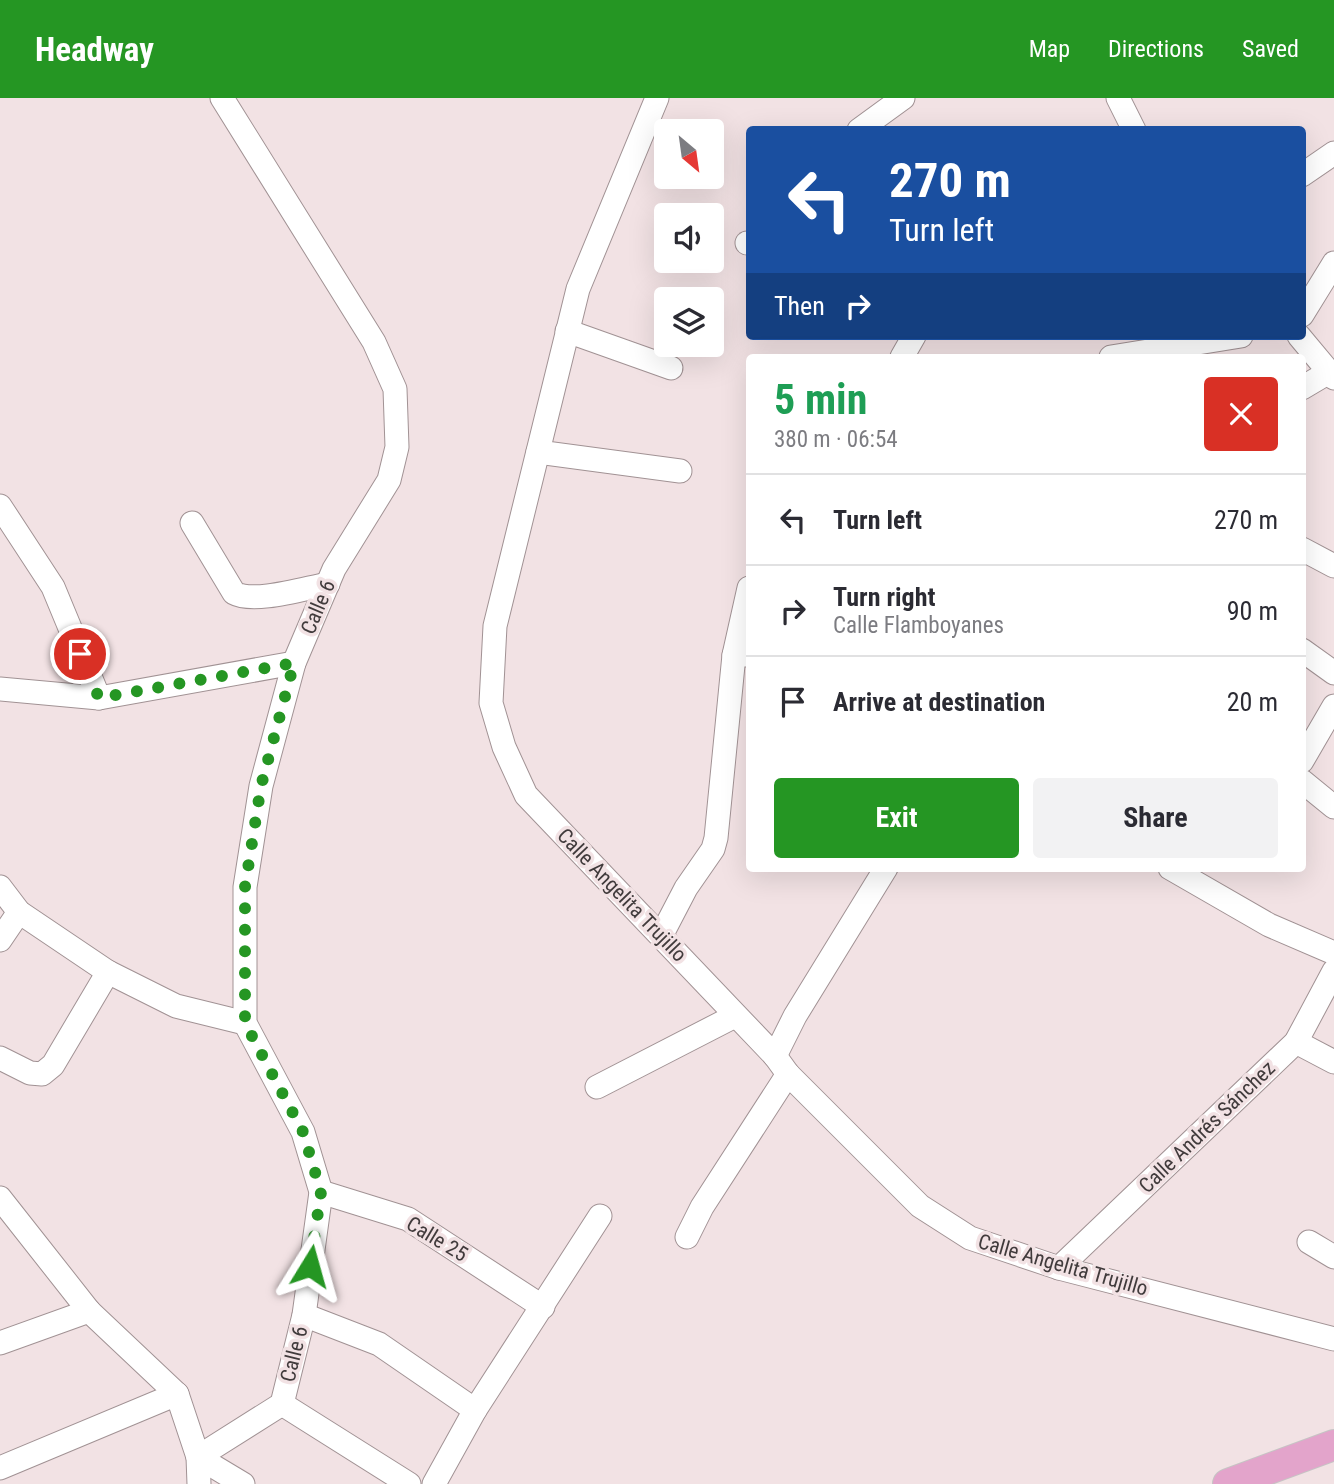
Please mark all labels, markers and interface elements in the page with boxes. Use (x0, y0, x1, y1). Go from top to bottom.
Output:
text: Headway (35, 30, 154, 69)
text: Map (1029, 35, 1070, 63)
text: Directions (1108, 35, 1204, 63)
text: Saved (1242, 35, 1299, 63)
north arrow (654, 119, 724, 189)
map controls (654, 119, 724, 357)
text: 270 m (889, 152, 1011, 209)
icon: left (774, 154, 865, 245)
button: sound (654, 203, 724, 273)
text: Turn left (889, 211, 994, 249)
button: layers (654, 287, 724, 357)
icon: right (839, 287, 877, 325)
text: Then (774, 291, 825, 321)
text: 5 min (774, 375, 867, 424)
button: close (1204, 377, 1278, 451)
text: 380 m · 06:54 (774, 426, 898, 453)
icon: left (774, 501, 812, 539)
text: Turn left (833, 505, 922, 535)
text: 270 m (1214, 505, 1278, 535)
street label: Calle 6 (296, 576, 340, 638)
text: Turn right (833, 582, 935, 612)
icon: right (774, 592, 812, 630)
text: 90 m (1227, 596, 1278, 626)
text: Calle Flamboyanes (833, 612, 1004, 639)
pin (50, 624, 110, 684)
icon: arrive (61, 635, 99, 673)
icon: arrive (774, 683, 812, 721)
text: Arrive at destination (833, 687, 1045, 717)
text: 20 m (1227, 687, 1278, 717)
button: Exit (774, 778, 1019, 858)
button: Share (1033, 778, 1278, 858)
street label: Calle Angelita Trujillo (552, 824, 692, 966)
street label: Calle Andrés Sánchez (1134, 1056, 1280, 1198)
street label: Calle 25 (402, 1211, 472, 1267)
position arrow (273, 1229, 347, 1303)
street label: Calle Angelita Trujillo (975, 1229, 1151, 1301)
street label: Calle 6 (276, 1324, 312, 1384)

